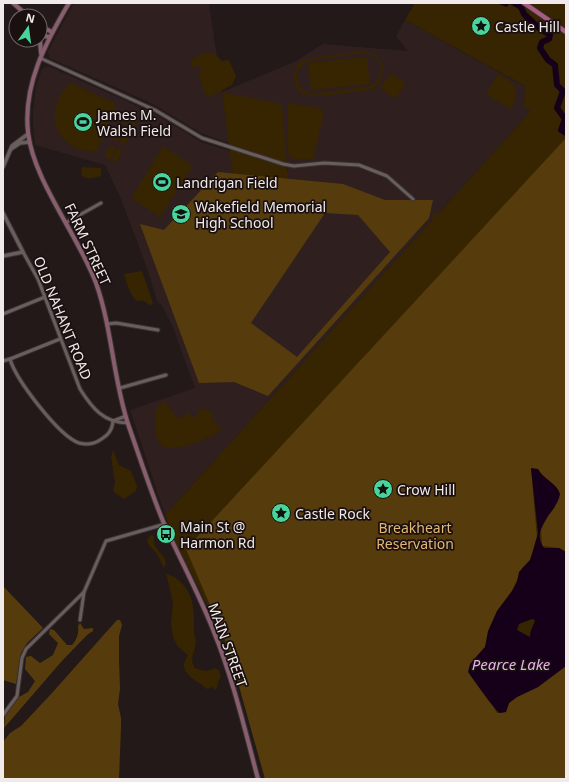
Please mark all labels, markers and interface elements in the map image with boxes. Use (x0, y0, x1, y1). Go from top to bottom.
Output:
north arrow (8, 8, 48, 48)
text: N (24, 9, 37, 26)
place icon: Castle Hill (470, 15, 492, 37)
place label: Castle Hill (495, 17, 560, 36)
place label: James M. Walsh Field (95, 105, 171, 140)
sports icon: James M. Walsh Field (72, 111, 94, 133)
sports icon: Landrigan Field (151, 171, 173, 193)
place label: Landrigan Field (176, 173, 278, 192)
place label: Wakefield Memorial High School (195, 197, 326, 232)
street label: FARM STREET (61, 200, 115, 288)
school or university icon: Wakefield Memorial High School (170, 203, 192, 225)
street label: OLD NAHANT ROAD (30, 253, 96, 383)
place icon: Crow Hill (372, 478, 394, 500)
place label: Crow Hill (397, 480, 455, 499)
place icon: Castle Rock (270, 502, 292, 524)
place label: Castle Rock (295, 504, 371, 523)
place label: Main St @ Harmon Rd (180, 517, 255, 552)
park label: Breakheart Reservation (376, 518, 454, 553)
bus stop icon: Main St @ Harmon Rd (155, 523, 177, 545)
street label: MAIN STREET (204, 600, 252, 690)
water label: Pearce Lake (472, 654, 551, 674)

